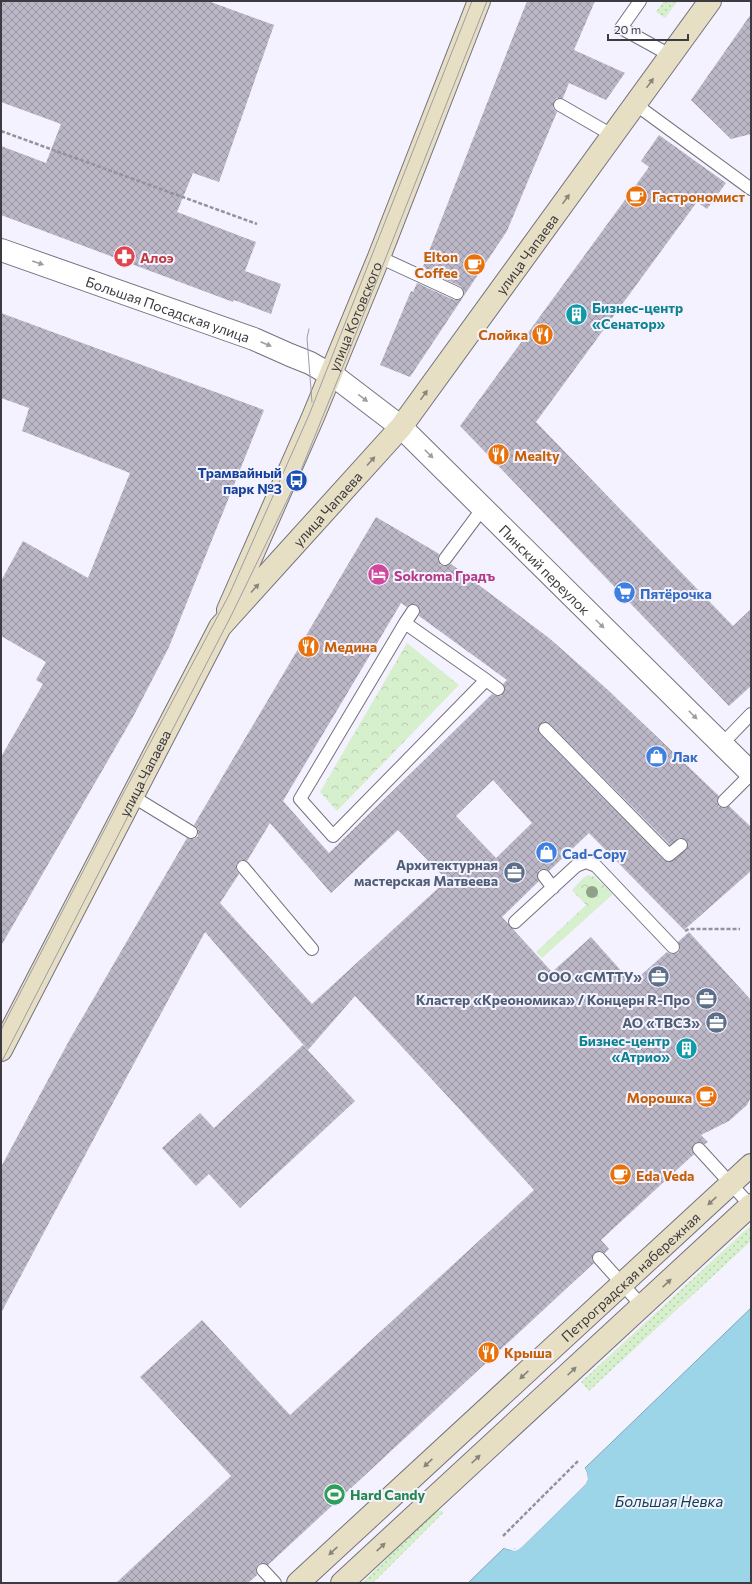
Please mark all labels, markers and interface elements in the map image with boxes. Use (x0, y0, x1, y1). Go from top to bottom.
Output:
scale bar (608, 16, 688, 42)
text: 20 m (614, 22, 641, 36)
one-way arrow (646, 77, 655, 88)
cafe icon: Гастрономист (623, 183, 649, 209)
place label: Гастрономист (652, 188, 745, 205)
one-way arrow (562, 194, 570, 204)
street label: улица Чапаева (492, 210, 561, 297)
pharmacy icon: Алоэ (112, 244, 138, 270)
place label: Elton Coffee (415, 248, 458, 281)
place label: Алоэ (140, 249, 174, 266)
cafe icon: Elton Coffee (461, 251, 487, 277)
street label: улица Котовского (324, 259, 385, 374)
one-way arrow (32, 261, 44, 267)
street label: Большая Посадская улица (84, 272, 252, 345)
place label: Бизнес-центр «Сенатор» (592, 299, 683, 332)
building icon: Бизнес-центр «Сенатор» (564, 302, 590, 328)
restaurant icon: Слойка (530, 321, 556, 347)
place label: Слойка (478, 326, 528, 343)
one-way arrow (260, 342, 272, 348)
one-way arrow (420, 390, 428, 400)
one-way arrow (357, 393, 368, 402)
restaurant icon: Mealty (486, 442, 512, 468)
place label: Mealty (514, 447, 560, 464)
one-way arrow (424, 449, 434, 459)
one-way arrow (366, 456, 376, 466)
place label: Трамвайный парк №3 (198, 464, 282, 497)
bus stop icon: Трамвайный парк №3 (284, 467, 310, 493)
street label: улица Чапаева (289, 468, 365, 550)
street label: Пинский переулок (496, 521, 594, 618)
hotel icon: Sokroma Градъ (365, 562, 391, 588)
place label: Sokroma Градъ (394, 567, 495, 584)
supermarket icon: Пятёрочка (611, 580, 637, 606)
one-way arrow (251, 583, 260, 593)
place label: Пятёрочка (640, 585, 712, 602)
one-way arrow (595, 619, 605, 629)
restaurant icon: Медина (296, 633, 322, 659)
place label: Медина (324, 638, 377, 655)
one-way arrow (688, 710, 698, 720)
street label: улица Чапаева (115, 727, 174, 819)
shop icon: Лак (644, 743, 670, 769)
place label: Лак (672, 748, 698, 765)
shop icon: Cad-Copy (533, 840, 559, 866)
place label: Cad-Copy (562, 845, 627, 862)
place label: Архитектурная мастерская Матвеева (354, 856, 498, 889)
office icon: Архитектурная мастерская Матвеева (501, 859, 527, 885)
office icon: ООО «СМТТУ» (645, 963, 671, 989)
place label: ООО «СМТТУ» (537, 968, 642, 985)
office icon: Кластер «Креономика» / Концерн R-Про (693, 986, 719, 1012)
place label: Кластер «Креономика» / Концерн R-Про (416, 991, 690, 1008)
office icon: АО «ТВСЗ» (703, 1009, 729, 1035)
place label: АО «ТВСЗ» (622, 1014, 700, 1031)
place label: Бизнес-центр «Атрио» (579, 1032, 670, 1065)
building icon: Бизнес-центр «Атрио» (673, 1035, 699, 1061)
cafe icon: Морошка (694, 1084, 720, 1110)
place label: Морошка (627, 1089, 692, 1106)
cafe icon: Eda Veda (607, 1162, 633, 1188)
place label: Eda Veda (636, 1167, 695, 1184)
one-way arrow (707, 1197, 717, 1206)
street label: Петроградская набережная (557, 1208, 703, 1345)
one-way arrow (662, 1278, 672, 1287)
restaurant icon: Крыша (476, 1339, 502, 1365)
place label: Крыша (504, 1344, 552, 1361)
one-way arrow (567, 1366, 577, 1376)
one-way arrow (519, 1370, 529, 1380)
one-way arrow (471, 1454, 481, 1464)
one-way arrow (423, 1458, 433, 1468)
sports icon: Hard Candy (322, 1481, 348, 1507)
place label: Hard Candy (350, 1486, 426, 1503)
water label: Большая Невка (615, 1492, 723, 1510)
one-way arrow (376, 1543, 385, 1552)
one-way arrow (328, 1546, 338, 1556)

